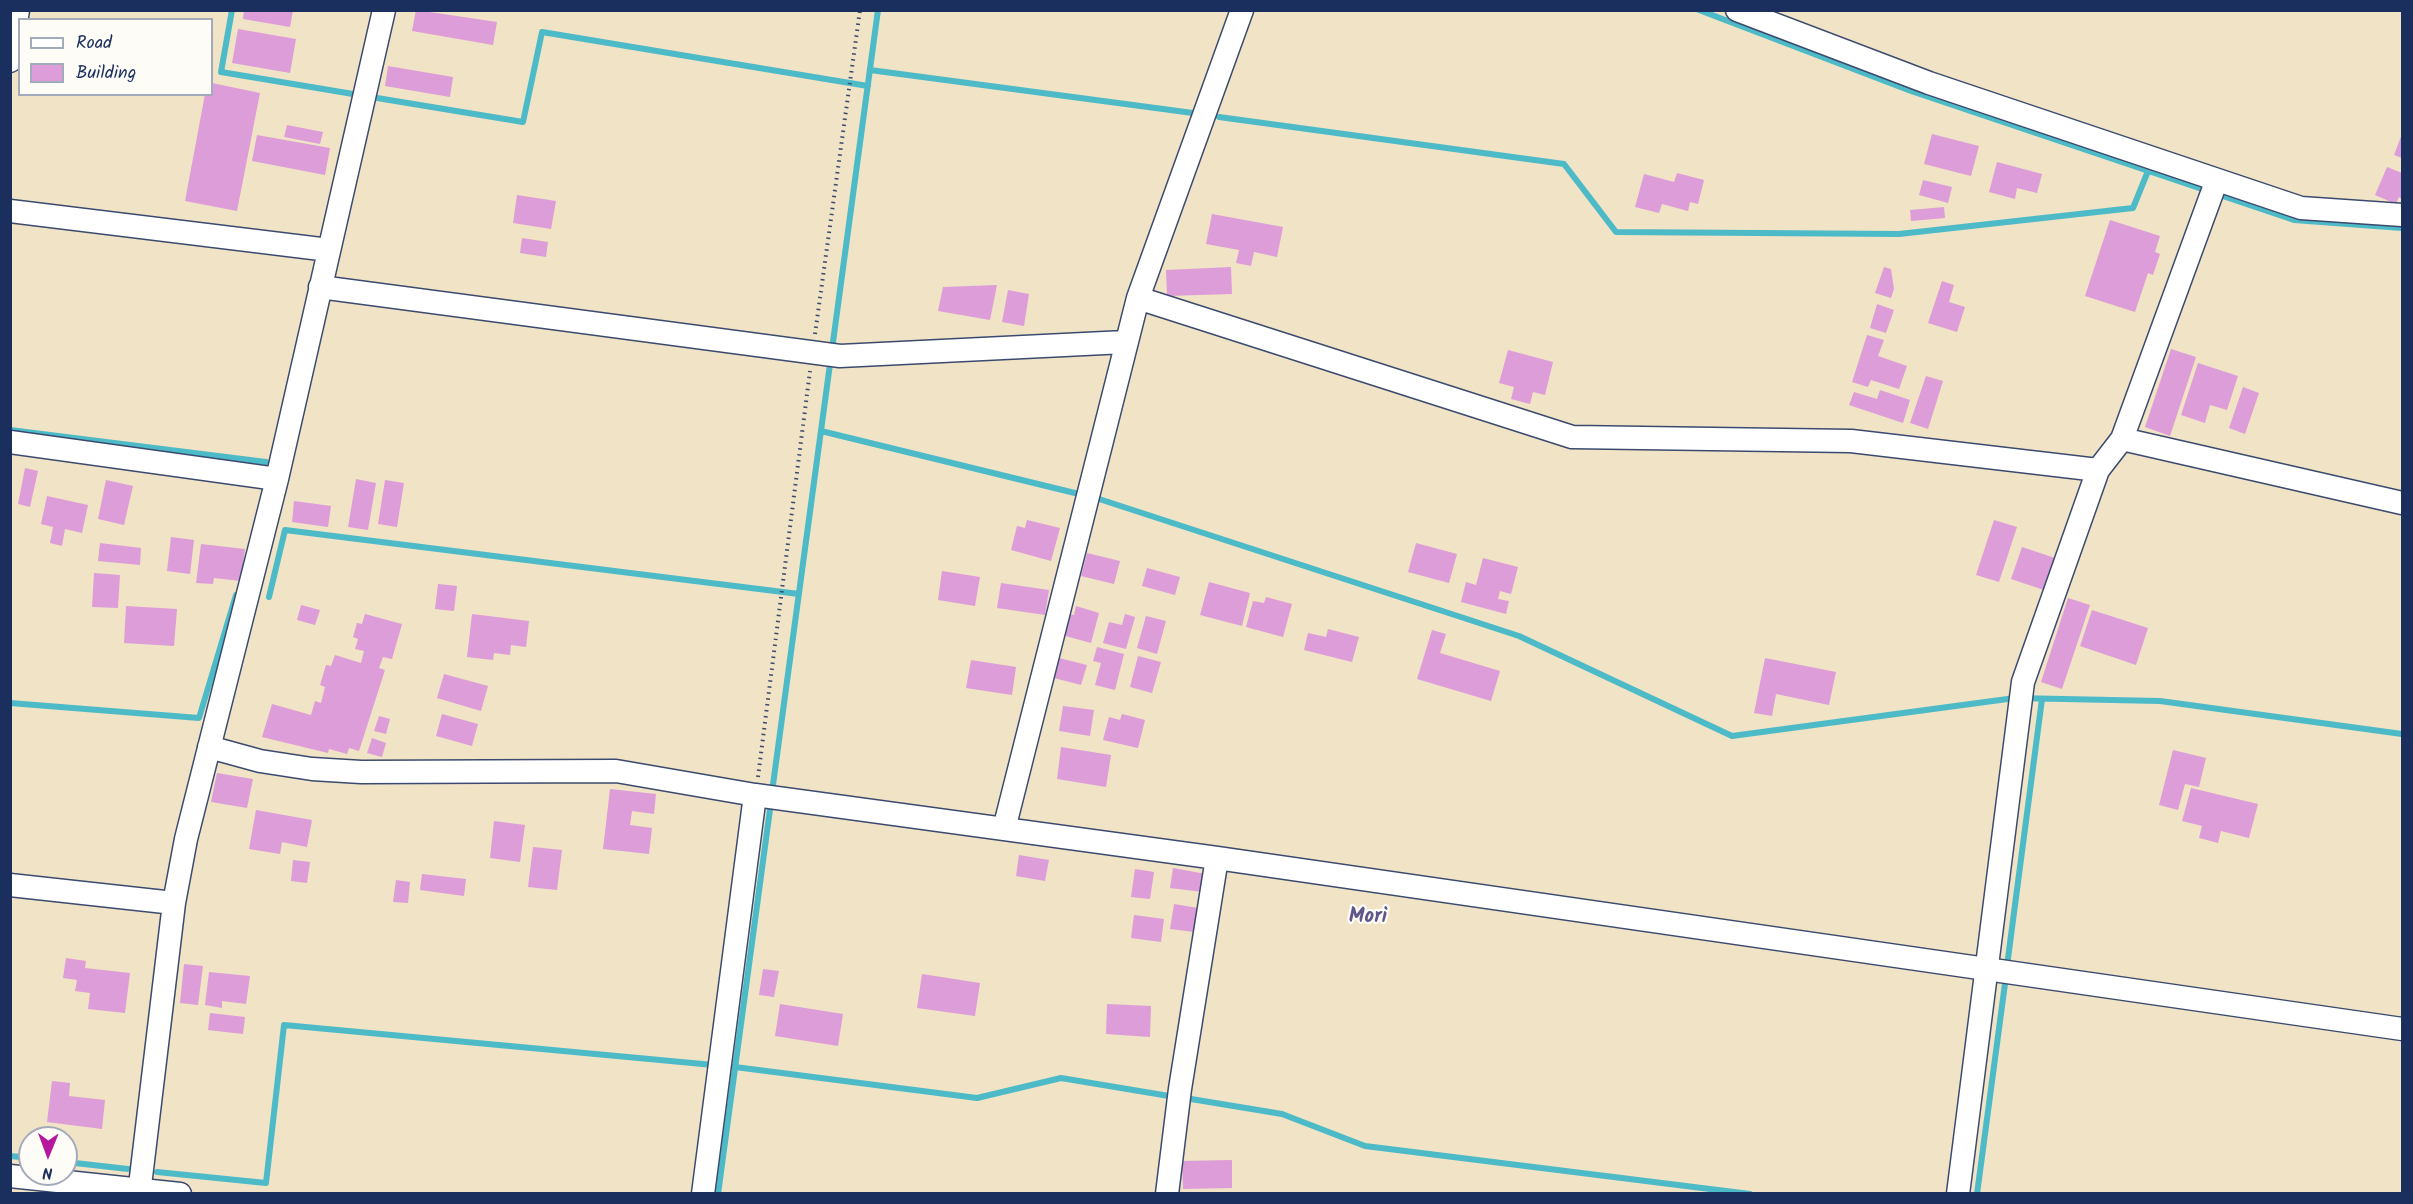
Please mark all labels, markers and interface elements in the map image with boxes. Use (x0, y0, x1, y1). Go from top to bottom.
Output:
legend (18, 18, 213, 96)
text: Road (76, 29, 112, 58)
text: Building (76, 59, 136, 88)
district label: Mori (1349, 905, 1387, 931)
north arrow (18, 1126, 78, 1186)
text: N (42, 1160, 53, 1185)

